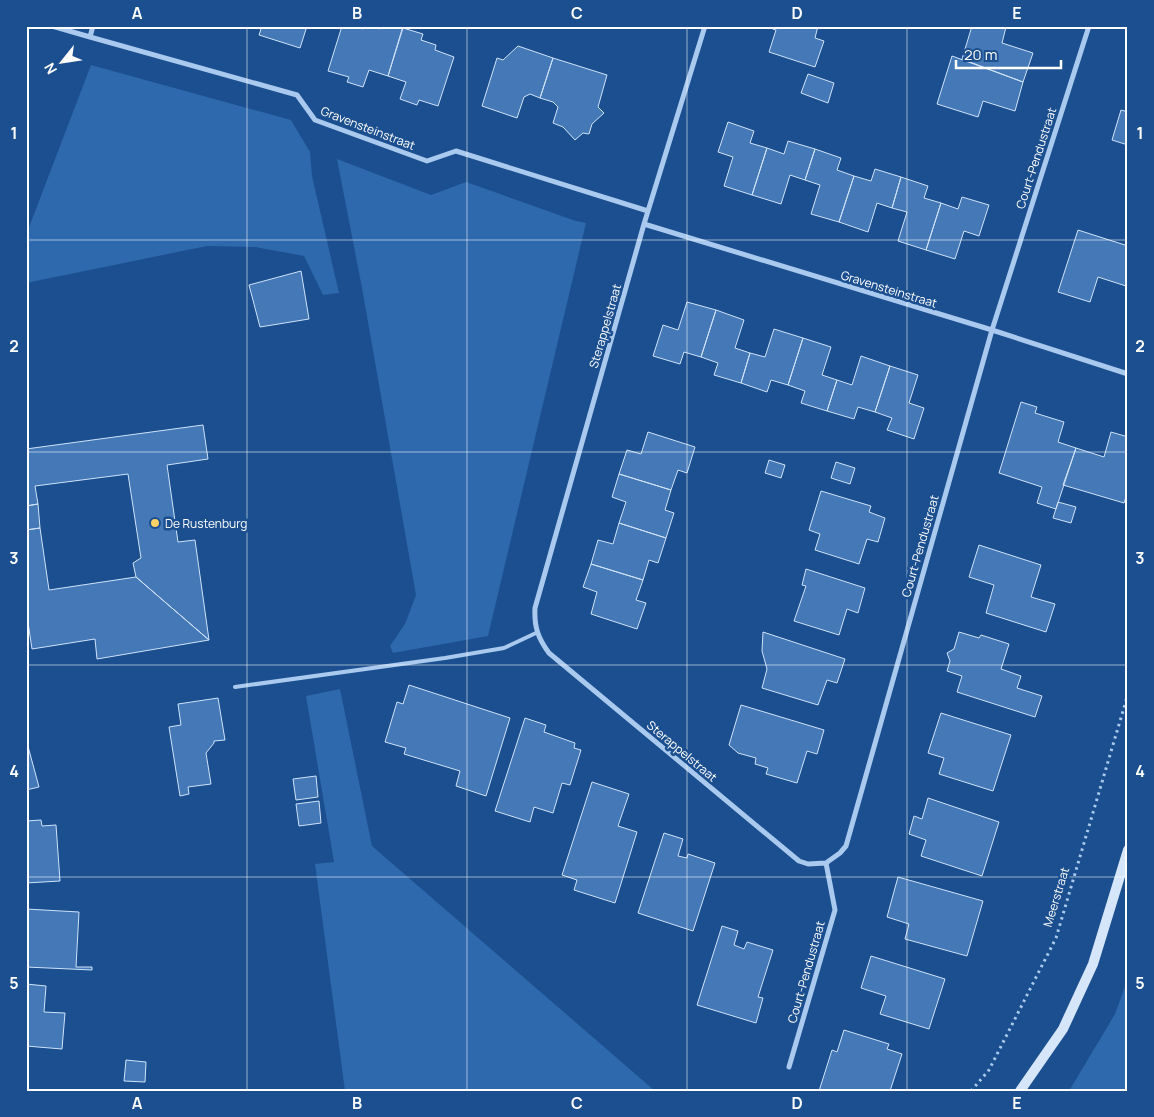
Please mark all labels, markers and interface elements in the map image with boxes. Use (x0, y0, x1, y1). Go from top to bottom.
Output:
text: A (132, 2, 143, 24)
text: B (352, 2, 362, 24)
text: C (571, 2, 583, 24)
text: D (791, 2, 803, 24)
text: E (1012, 2, 1022, 24)
north arrow (38, 38, 88, 88)
scale bar (956, 38, 1062, 70)
text: 20 m (964, 44, 997, 65)
text: N (40, 60, 61, 78)
street label: Gravensteinstraat (318, 102, 418, 154)
street label: Court-Pendustraat (1012, 105, 1060, 211)
text: 1 (10, 122, 18, 144)
text: 1 (1136, 122, 1144, 144)
street label: Gravensteinstraat (839, 266, 939, 312)
street label: Sterappelstraat (585, 282, 625, 370)
text: 2 (9, 335, 19, 357)
text: 2 (1135, 335, 1145, 357)
street label: Court-Pendustraat (897, 493, 943, 599)
place label: De Rustenburg (165, 515, 247, 532)
marker: De Rustenburg (149, 517, 161, 529)
text: 3 (9, 547, 19, 569)
text: 3 (1135, 547, 1145, 569)
street label: Sterappelstraat (643, 716, 721, 786)
text: 4 (9, 760, 19, 782)
text: 4 (1135, 760, 1145, 782)
street label: Meerstraat (1039, 865, 1073, 929)
street label: Court-Pendustraat (783, 919, 829, 1025)
text: 5 (9, 972, 19, 994)
text: 5 (1135, 972, 1145, 994)
text: A (132, 1092, 143, 1114)
text: B (352, 1092, 362, 1114)
text: C (571, 1092, 583, 1114)
text: D (791, 1092, 803, 1114)
text: E (1012, 1092, 1022, 1114)

